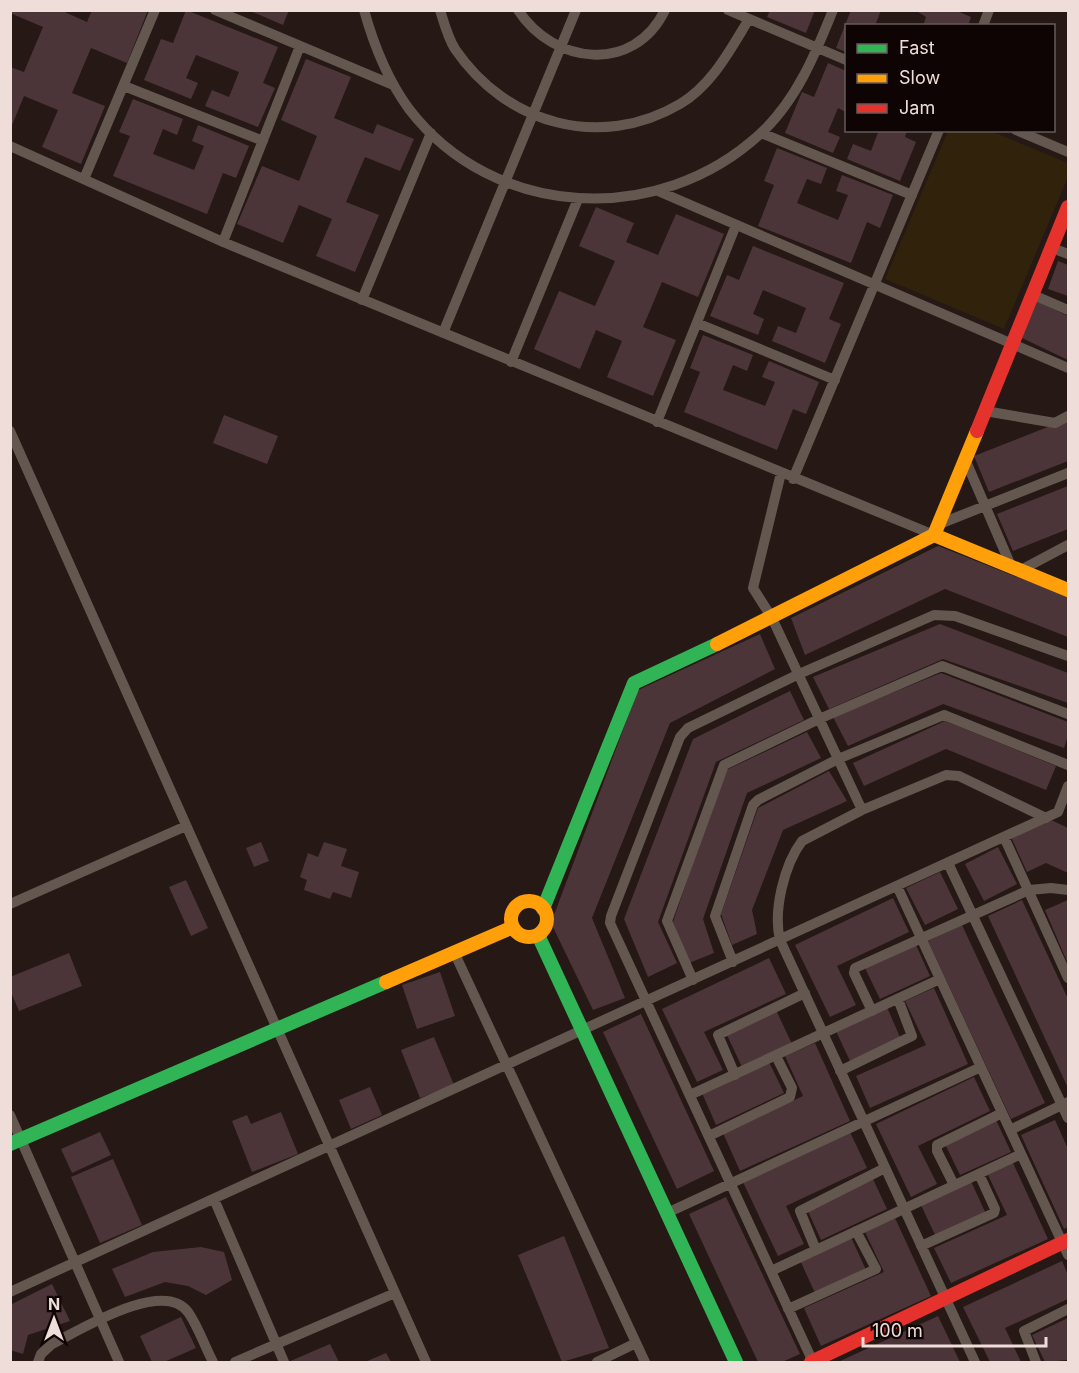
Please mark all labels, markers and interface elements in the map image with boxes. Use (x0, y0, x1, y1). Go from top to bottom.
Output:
legend (845, 24, 1055, 132)
text: Fast (899, 37, 935, 58)
text: Slow (899, 67, 940, 88)
text: Jam (899, 97, 935, 118)
north arrow (24, 1289, 84, 1349)
text: N (48, 1294, 60, 1314)
scale bar (863, 1310, 1046, 1348)
text: 100 m (872, 1320, 923, 1341)

